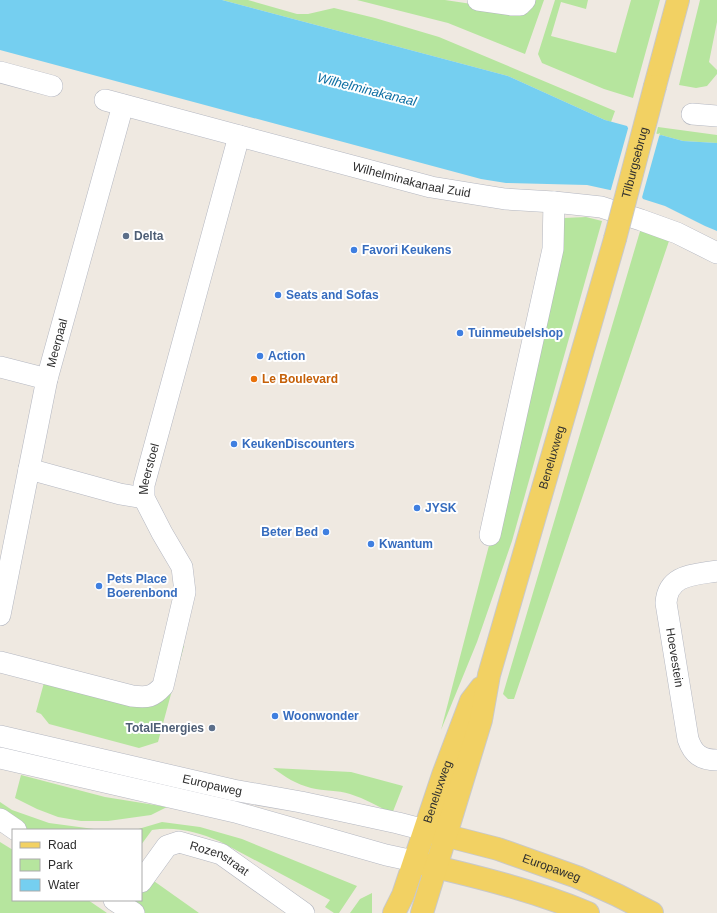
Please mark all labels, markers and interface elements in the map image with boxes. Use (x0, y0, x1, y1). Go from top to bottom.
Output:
water label: Wilhelminakanaal (316, 70, 419, 109)
street label: Tilburgsebrug (619, 125, 651, 200)
street label: Wilhelminakanaal Zuid (351, 159, 472, 200)
place label: Delta (134, 229, 164, 243)
marker: Delta (121, 231, 131, 241)
place label: Favori Keukens (362, 243, 452, 257)
marker: Favori Keukens (349, 245, 359, 255)
place label: Seats and Sofas (286, 288, 379, 302)
marker: Seats and Sofas (273, 290, 283, 300)
street label: Meerpaal (44, 317, 70, 369)
place label: Tuinmeubelshop (468, 326, 563, 340)
marker: Tuinmeubelshop (455, 328, 465, 338)
place label: Action (268, 349, 305, 363)
marker: Action (255, 351, 265, 361)
place label: Le Boulevard (262, 372, 338, 386)
marker: Le Boulevard (249, 374, 259, 384)
street label: Beneluxweg (536, 424, 568, 491)
place label: KeukenDiscounters (242, 437, 355, 451)
marker: KeukenDiscounters (229, 439, 239, 449)
street label: Meerstoel (137, 442, 162, 495)
place label: JYSK (425, 501, 457, 515)
marker: JYSK (412, 503, 422, 513)
place label: Beter Bed (261, 525, 318, 539)
marker: Beter Bed (321, 527, 331, 537)
place label: Kwantum (379, 537, 433, 551)
marker: Kwantum (366, 539, 376, 549)
place label: Pets Place Boerenbond (107, 572, 178, 600)
marker: Pets Place Boerenbond (94, 581, 104, 591)
street label: Hoevestein (663, 627, 687, 688)
place label: Woonwonder (283, 709, 359, 723)
marker: Woonwonder (270, 711, 280, 721)
place label: TotalEnergies (126, 721, 204, 735)
marker: TotalEnergies (207, 723, 217, 733)
street label: Beneluxweg (420, 758, 455, 825)
street label: Europaweg (181, 772, 243, 798)
legend (12, 829, 142, 901)
text: Road (48, 838, 77, 852)
street label: Rozenstraat (188, 838, 252, 879)
street label: Europaweg (521, 851, 583, 885)
text: Park (48, 858, 74, 872)
text: Water (48, 878, 80, 892)

